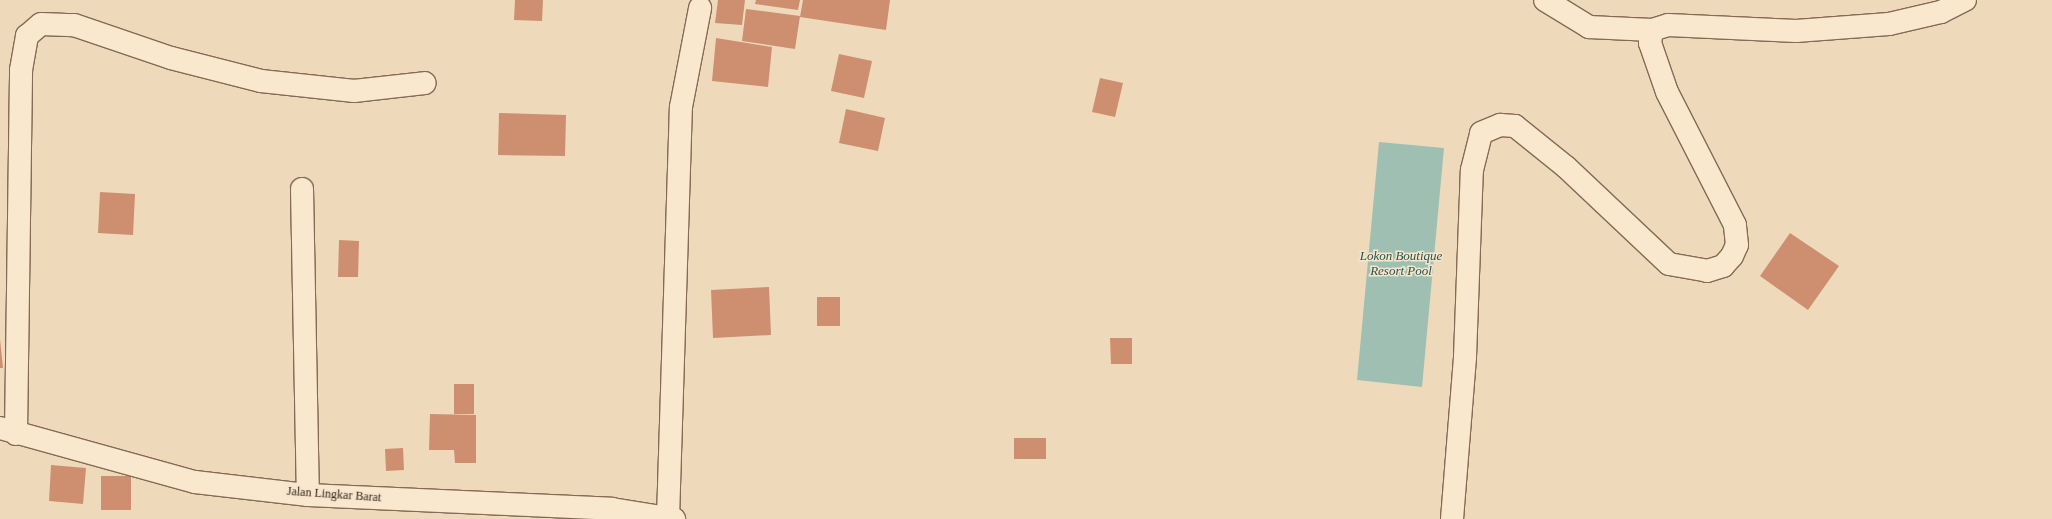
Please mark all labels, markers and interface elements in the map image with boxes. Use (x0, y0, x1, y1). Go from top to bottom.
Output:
water label: Lokon Boutique Resort Pool (1360, 249, 1442, 280)
street label: Jalan Lingkar Barat (286, 485, 382, 505)

